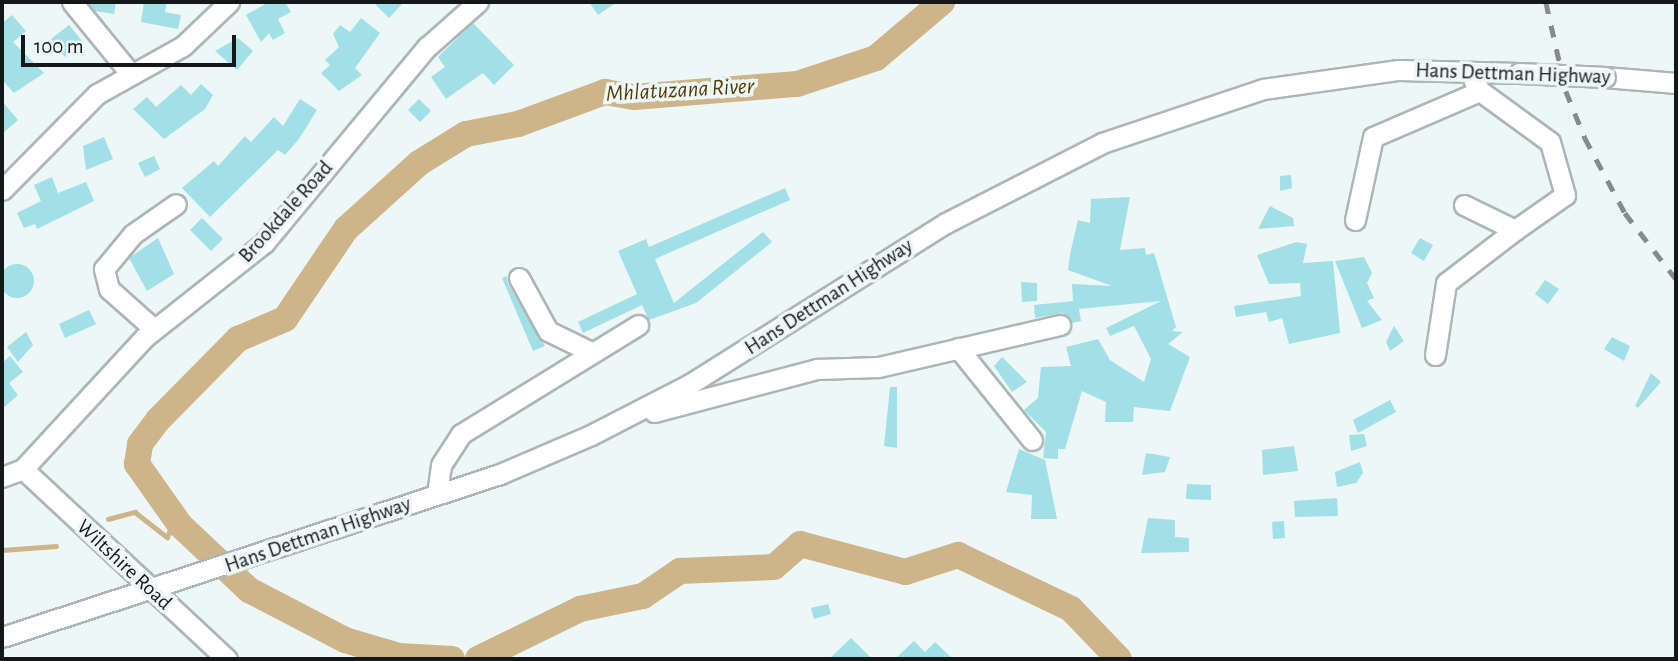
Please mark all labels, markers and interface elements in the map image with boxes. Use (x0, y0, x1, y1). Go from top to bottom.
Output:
scale bar (24, 21, 240, 65)
text: 100 m (34, 36, 84, 57)
street label: Hans Dettman Highway (1415, 58, 1611, 90)
water label: Mhlatuzana River (605, 73, 755, 109)
street label: Brookdale Road (234, 156, 338, 268)
street label: Hans Dettman Highway (740, 233, 918, 361)
street label: Hans Dettman Highway (222, 491, 414, 579)
street label: Wiltshire Road (71, 514, 177, 616)

